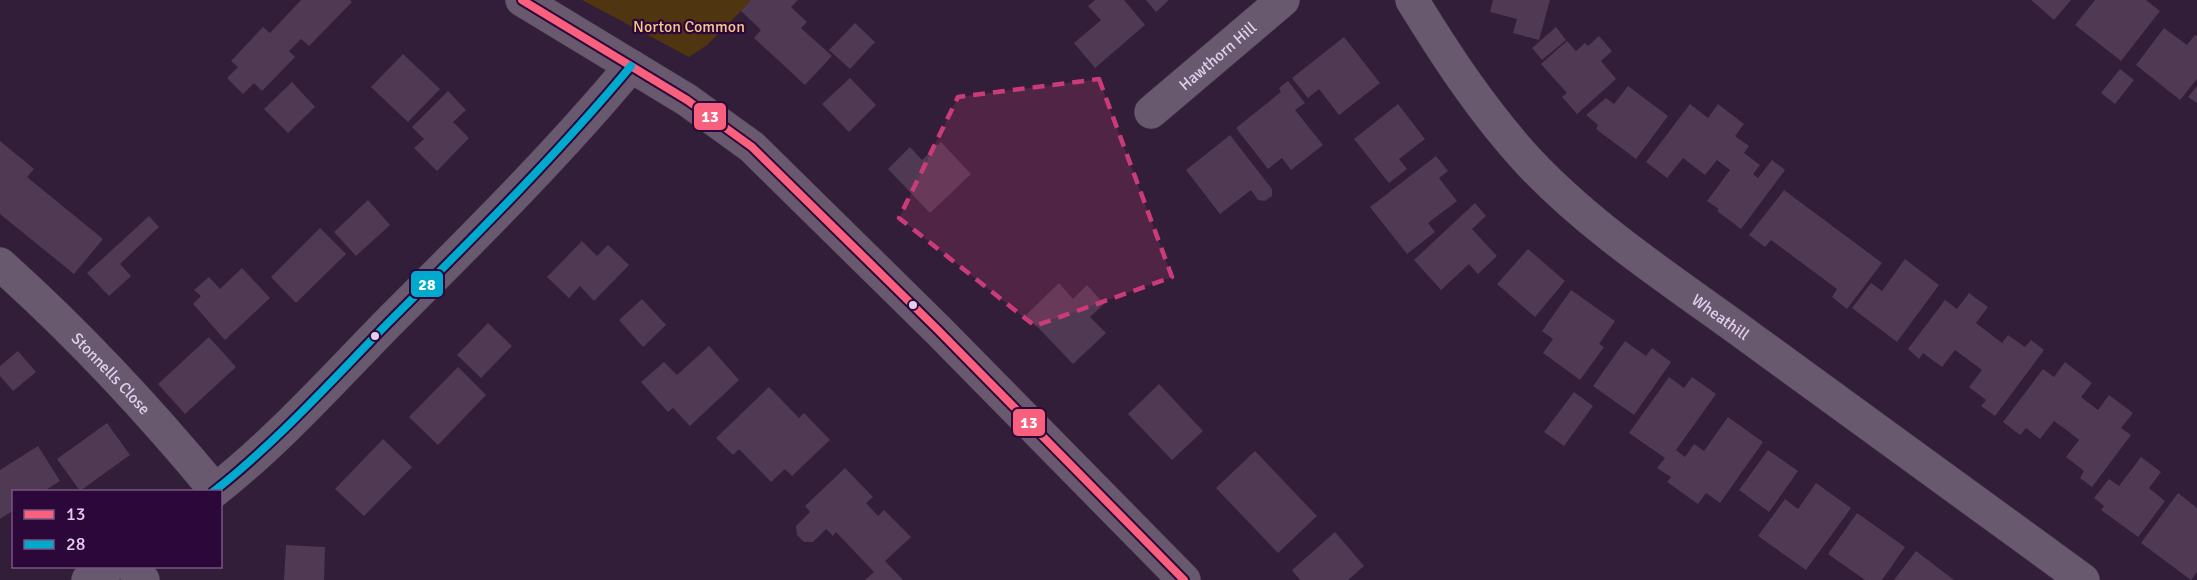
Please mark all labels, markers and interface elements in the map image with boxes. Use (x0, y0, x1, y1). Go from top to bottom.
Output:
park label: Norton Common (633, 17, 745, 37)
street label: Hawthorn Hill (1175, 18, 1261, 95)
line badge: 13 (693, 102, 727, 131)
text: 13 (701, 107, 719, 127)
line badge: 28 (410, 270, 444, 298)
text: 28 (418, 275, 436, 295)
street label: Wheathill (1688, 290, 1753, 345)
unlabelled marker (907, 299, 919, 311)
street label: Stonnells Close (67, 329, 154, 419)
unlabelled marker (369, 330, 381, 342)
line badge: 13 (1012, 408, 1046, 437)
text: 13 (1020, 413, 1038, 433)
legend (12, 490, 222, 568)
text: 13 (66, 503, 85, 525)
text: 28 (66, 533, 85, 555)

